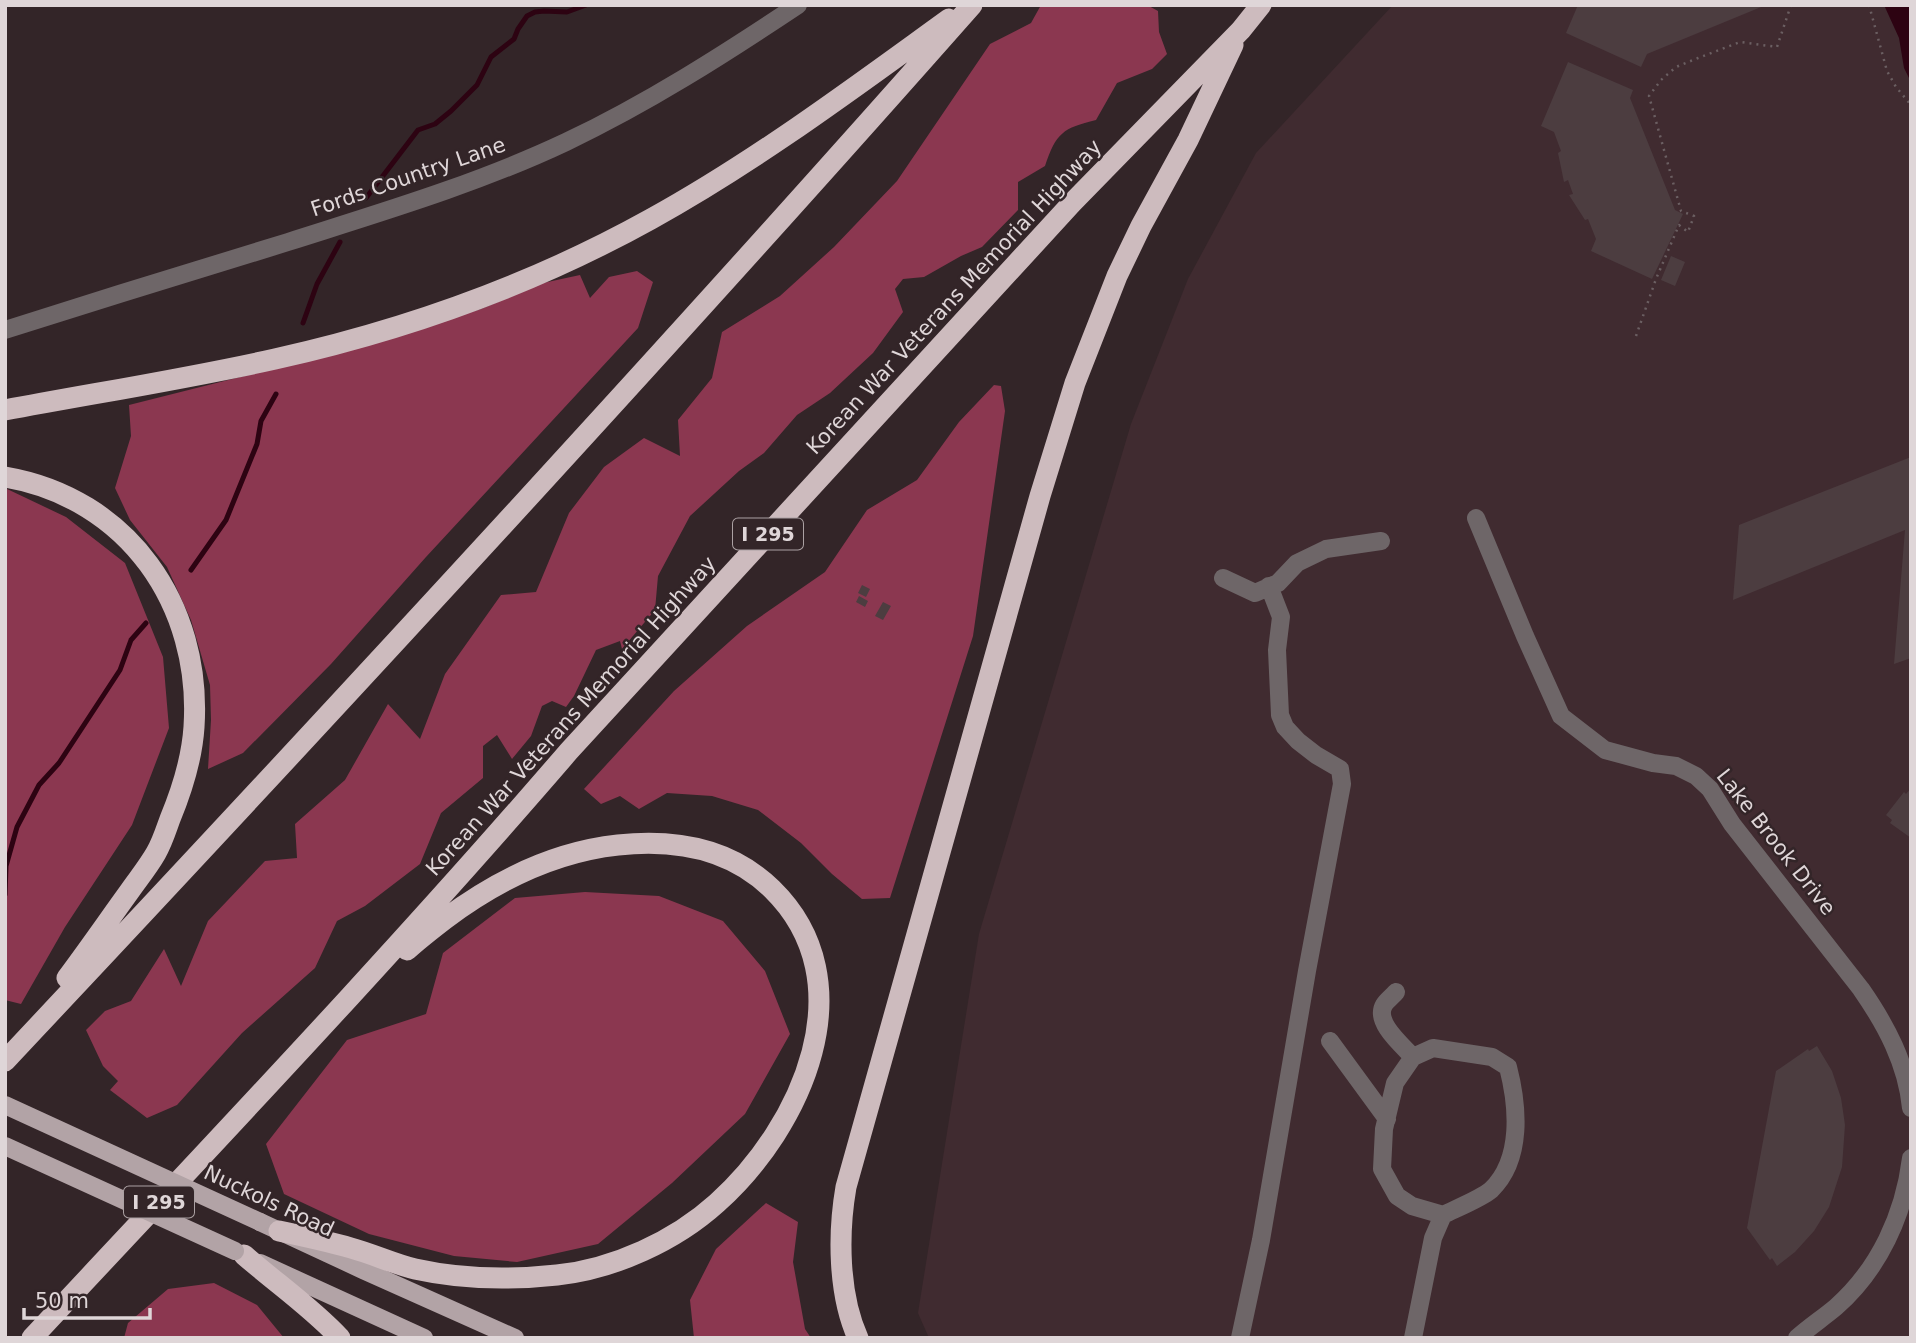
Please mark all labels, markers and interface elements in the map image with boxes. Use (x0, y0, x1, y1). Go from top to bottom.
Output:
street label: Fords Country Lane (308, 132, 508, 222)
street label: Korean War Veterans Memorial Highway (802, 135, 1106, 459)
road number: I 295 (733, 519, 803, 550)
street label: Korean War Veterans Memorial Highway (421, 551, 721, 881)
street label: Lake Brook Drive (1712, 764, 1840, 920)
street label: Nuckols Road (200, 1160, 338, 1242)
road number: I 295 (124, 1186, 194, 1218)
scale bar (24, 1276, 150, 1320)
text: 50 m (35, 1289, 89, 1313)

